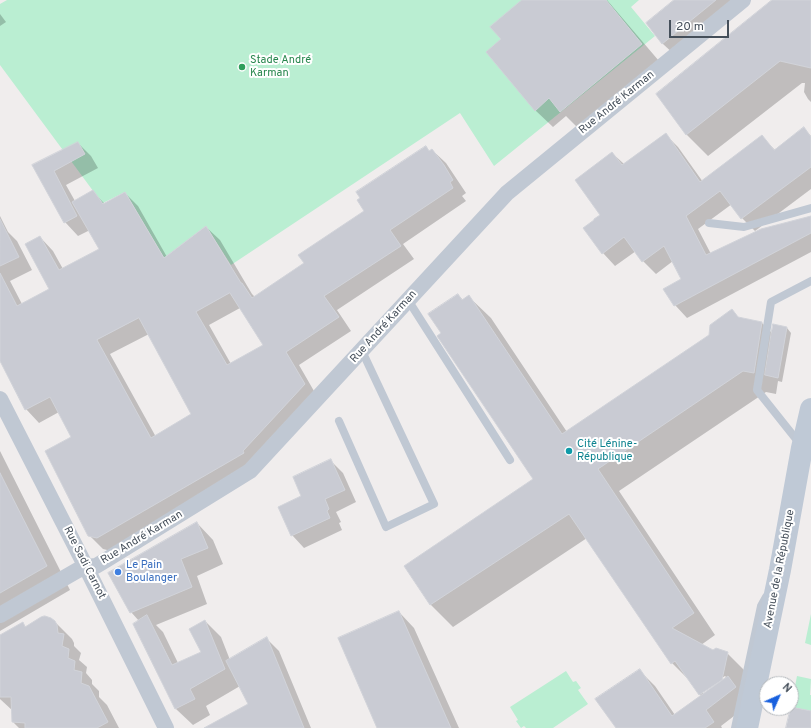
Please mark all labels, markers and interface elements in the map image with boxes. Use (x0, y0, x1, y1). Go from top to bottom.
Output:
scale bar (671, 12, 731, 38)
text: 20 m (676, 19, 704, 35)
place label: Stade André Karman (250, 54, 311, 80)
marker: Stade André Karman (237, 62, 247, 72)
street label: Rue André Karman (577, 69, 657, 137)
street label: Rue André Karman (348, 288, 420, 366)
place label: Cité Lénine- République (577, 438, 637, 464)
marker: Cité Lénine- République (564, 446, 574, 456)
street label: Rue André Karman (99, 508, 185, 568)
street label: Avenue de la République (762, 508, 798, 630)
street label: Rue Sadi Carnot (60, 524, 108, 602)
place label: Le Pain Boulanger (126, 559, 177, 585)
marker: Le Pain Boulanger (113, 567, 123, 577)
north arrow (759, 676, 799, 716)
text: N (779, 680, 795, 696)

